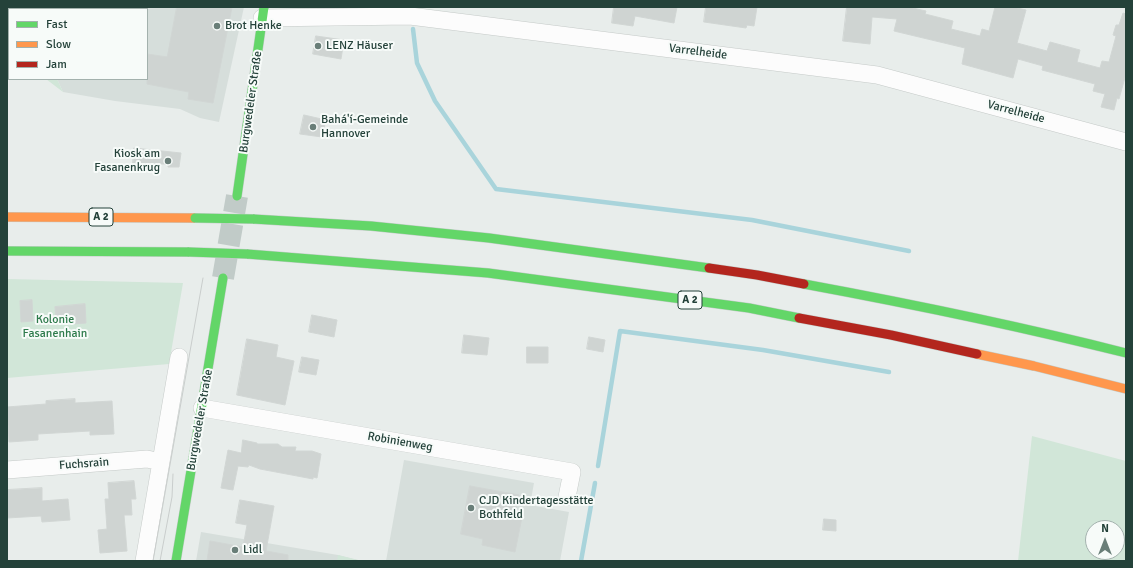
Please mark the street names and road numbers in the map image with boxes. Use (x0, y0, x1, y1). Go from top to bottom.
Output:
street label: Varrelheide (668, 41, 728, 63)
street label: Burgwedeler Straße (237, 50, 265, 154)
street label: Varrelheide (986, 97, 1046, 127)
road number: A 2 (89, 208, 113, 226)
road number: A 2 (678, 291, 702, 309)
street label: Burgwedeler Straße (184, 368, 216, 472)
street label: Robinienweg (366, 429, 434, 455)
street label: Fuchsrain (58, 455, 110, 473)

